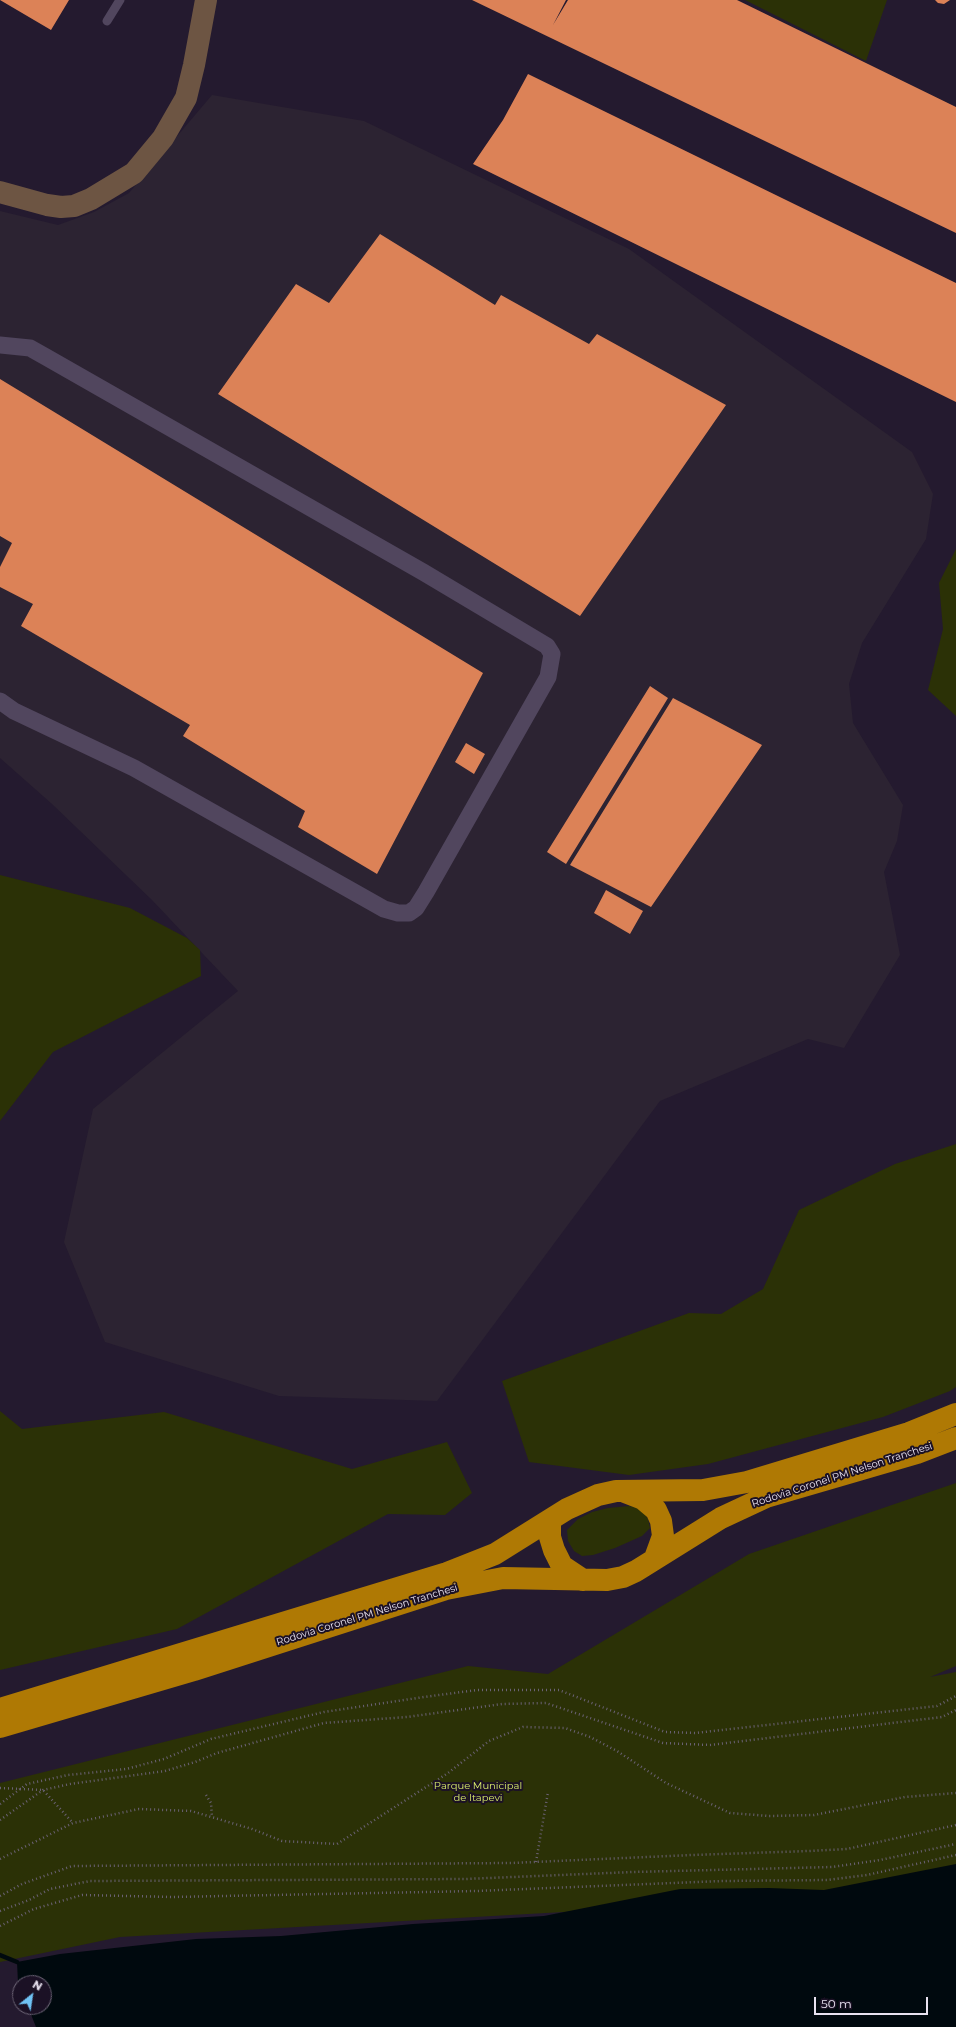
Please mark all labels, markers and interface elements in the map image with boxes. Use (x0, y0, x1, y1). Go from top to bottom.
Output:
street label: Rodovia Coronel PM Nelson Tranchesi (750, 1440, 934, 1510)
street label: Rodovia Coronel PM Nelson Tranchesi (275, 1582, 459, 1648)
park label: Parque Municipal de Itapevi (434, 1780, 522, 1804)
north arrow (12, 1975, 52, 2015)
text: N (30, 1977, 45, 1994)
scale bar (816, 1989, 930, 2015)
text: 50 m (821, 1996, 852, 2011)

